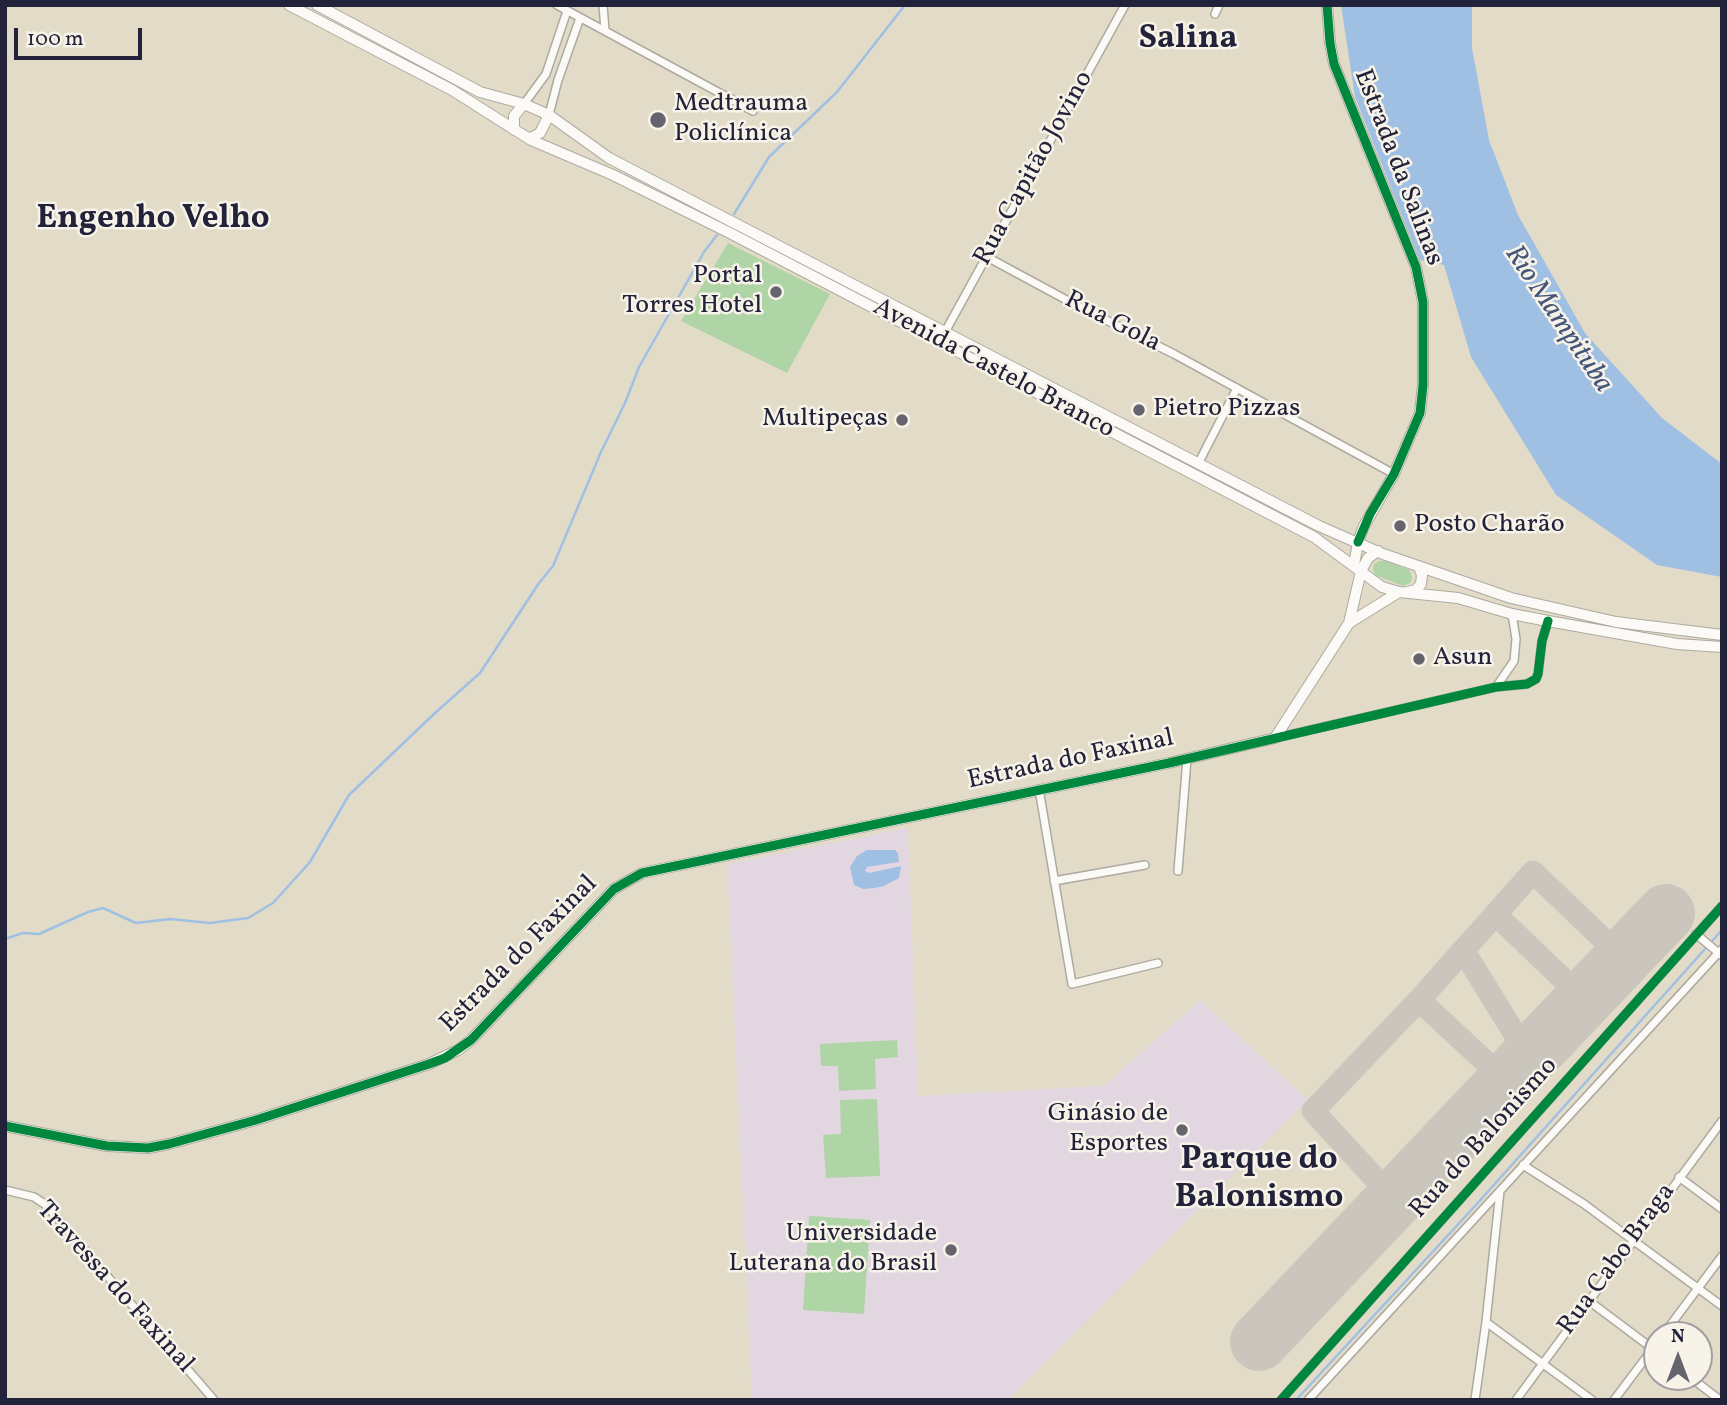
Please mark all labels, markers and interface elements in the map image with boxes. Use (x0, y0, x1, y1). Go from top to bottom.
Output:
scale bar (18, 14, 145, 58)
district label: Salina (1138, 21, 1238, 61)
text: 100 m (27, 25, 84, 54)
street label: Estrada da Salinas (1345, 65, 1449, 271)
street label: Rua Capitão Jovino (969, 66, 1101, 272)
place label: Medtrauma Policlínica (674, 89, 808, 150)
marker: Medtrauma Policlínica (648, 110, 668, 130)
district label: Engenho Velho (36, 201, 270, 241)
water label: Rio Mampituba (1495, 240, 1619, 400)
place label: Portal Torres Hotel (622, 261, 762, 322)
marker: Portal Torres Hotel (768, 284, 784, 300)
street label: Rua Gola (1059, 286, 1165, 360)
street label: Avenida Castelo Branco (867, 293, 1119, 447)
place label: Pietro Pizzas (1153, 394, 1300, 426)
marker: Pietro Pizzas (1131, 402, 1147, 418)
place label: Multipeças (762, 404, 888, 436)
marker: Multipeças (894, 412, 910, 428)
place label: Posto Charão (1414, 510, 1565, 542)
marker: Posto Charão (1392, 518, 1408, 534)
place label: Asun (1433, 643, 1493, 675)
marker: Asun (1411, 651, 1427, 667)
street label: Estrada do Faxinal (965, 724, 1177, 798)
street label: Estrada do Faxinal (435, 870, 605, 1040)
street label: Rua do Balonismo (1404, 1052, 1566, 1226)
place label: Ginásio de Esportes (1048, 1099, 1168, 1160)
marker: Ginásio de Esportes (1174, 1122, 1190, 1138)
district label: Parque do Balonismo (1175, 1142, 1343, 1220)
street label: Rua Cabo Braga (1552, 1178, 1684, 1342)
street label: Travessa do Faxinal (29, 1196, 199, 1380)
place label: Universidade Luterana do Brasil (729, 1219, 937, 1280)
marker: Universidade Luterana do Brasil (943, 1242, 959, 1258)
north arrow (1643, 1321, 1713, 1391)
text: N (1671, 1324, 1685, 1350)

